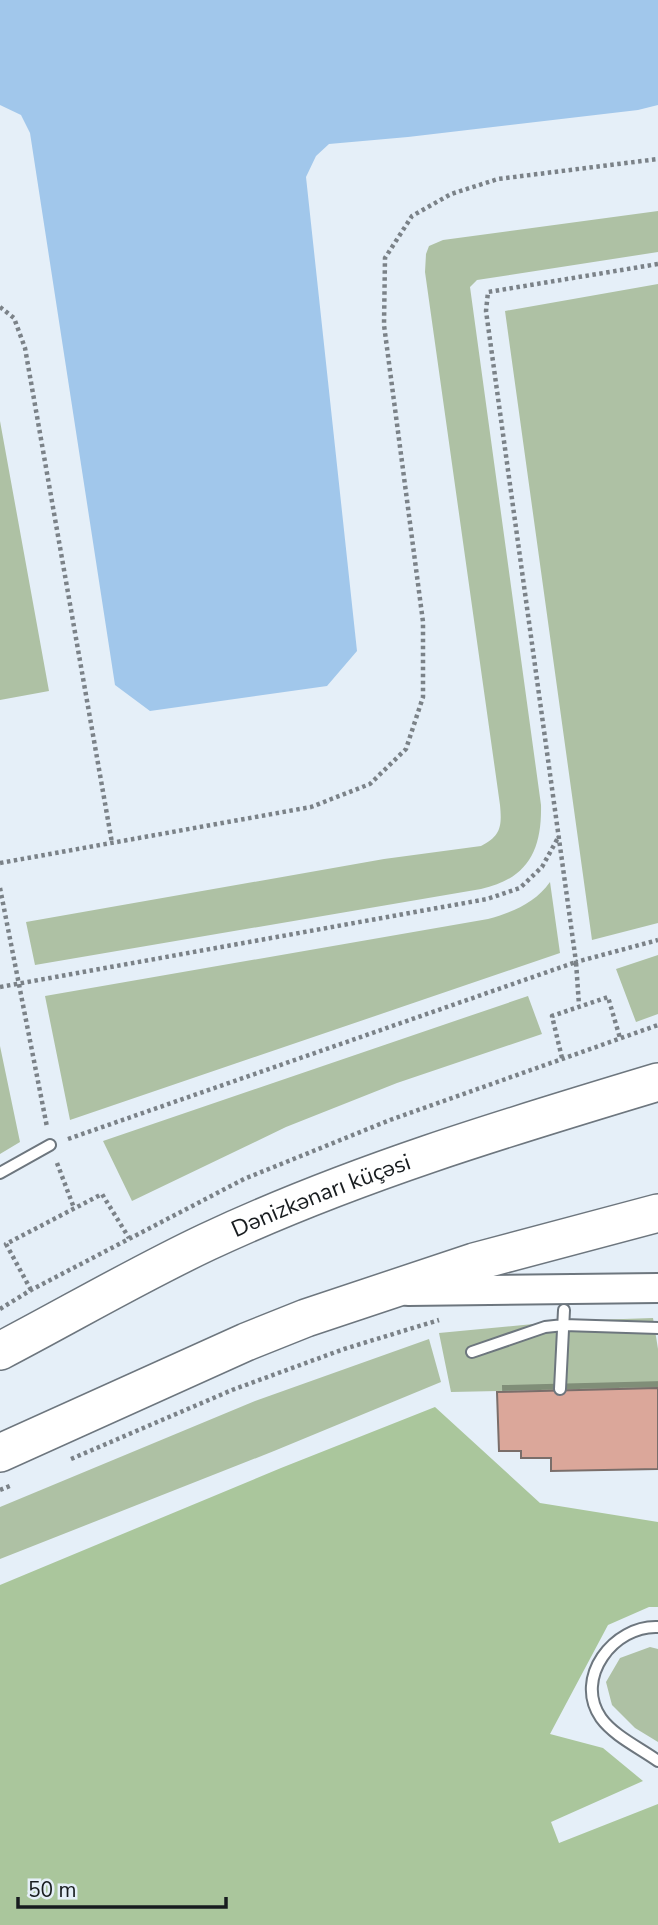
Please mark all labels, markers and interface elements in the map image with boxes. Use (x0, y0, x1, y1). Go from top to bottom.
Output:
street label: Dənizkənarı küçəsi (226, 1146, 414, 1244)
scale bar (18, 1866, 226, 1910)
text: 50 m (28, 1876, 77, 1904)

